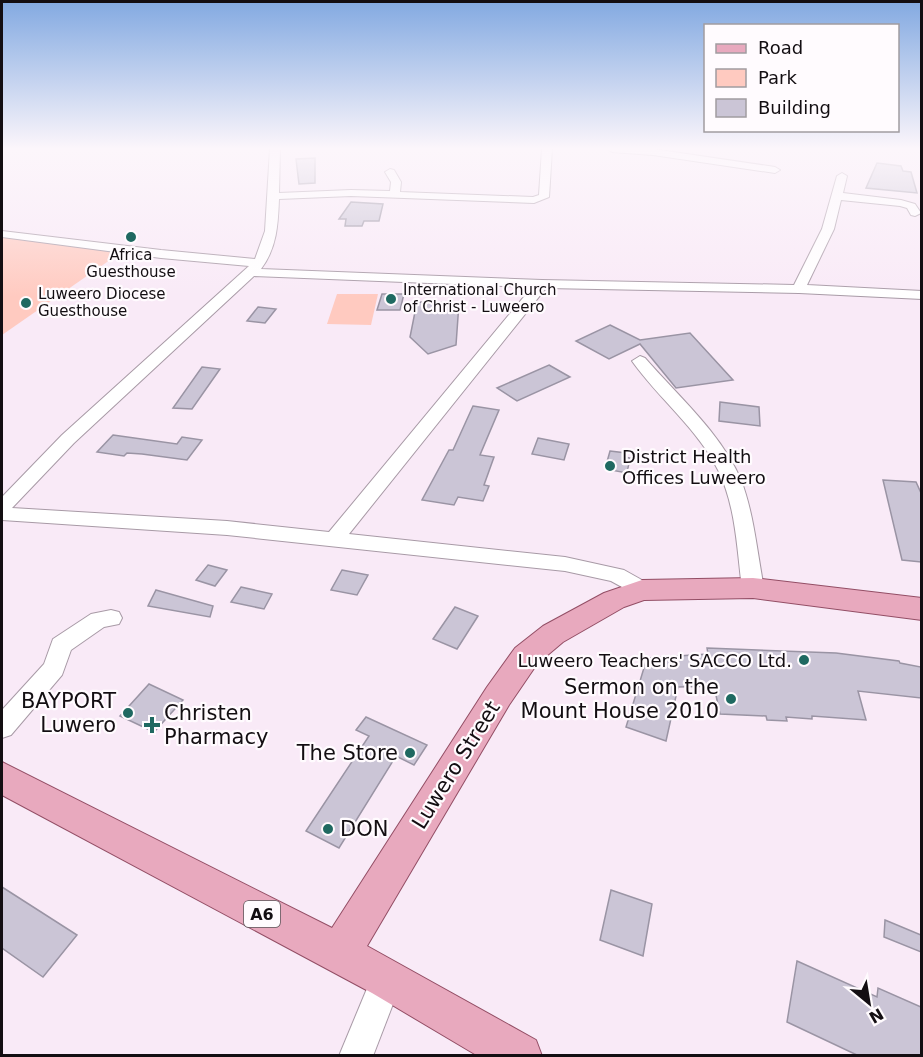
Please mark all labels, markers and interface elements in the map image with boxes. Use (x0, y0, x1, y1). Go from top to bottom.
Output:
legend (704, 24, 899, 132)
text: Road (758, 37, 803, 58)
text: Park (758, 67, 797, 88)
text: Building (758, 97, 831, 118)
marker: Africa Guesthouse (124, 230, 138, 244)
place label: Africa Guesthouse (86, 246, 176, 281)
place label: International Church of Christ - Luweero (403, 281, 557, 316)
place label: Luweero Diocese Guesthouse (38, 285, 166, 320)
marker: International Church of Christ - Luweero (384, 292, 398, 306)
marker: Luweero Diocese Guesthouse (19, 296, 33, 310)
place label: District Health Offices Luweero (622, 446, 766, 488)
marker: District Health Offices Luweero (603, 459, 617, 473)
place label: Luweero Teachers' SACCO Ltd. (517, 650, 792, 671)
marker: Luweero Teachers' SACCO Ltd. (797, 653, 811, 667)
place label: Sermon on the Mount House 2010 (521, 675, 719, 723)
place label: BAYPORT Luwero (21, 689, 116, 737)
marker: Sermon on the Mount House 2010 (724, 692, 738, 706)
street label: Luwero Street (407, 697, 505, 833)
place label: Christen Pharmacy (164, 701, 268, 749)
marker: BAYPORT Luwero (121, 706, 135, 720)
marker: Christen Pharmacy (145, 718, 159, 732)
place label: The Store (296, 741, 398, 765)
marker: The Store (403, 746, 417, 760)
place label: DON (340, 817, 388, 841)
marker: DON (321, 822, 335, 836)
road number: A6 (244, 901, 280, 927)
north arrow (839, 973, 899, 1033)
text: N (866, 1004, 887, 1027)

